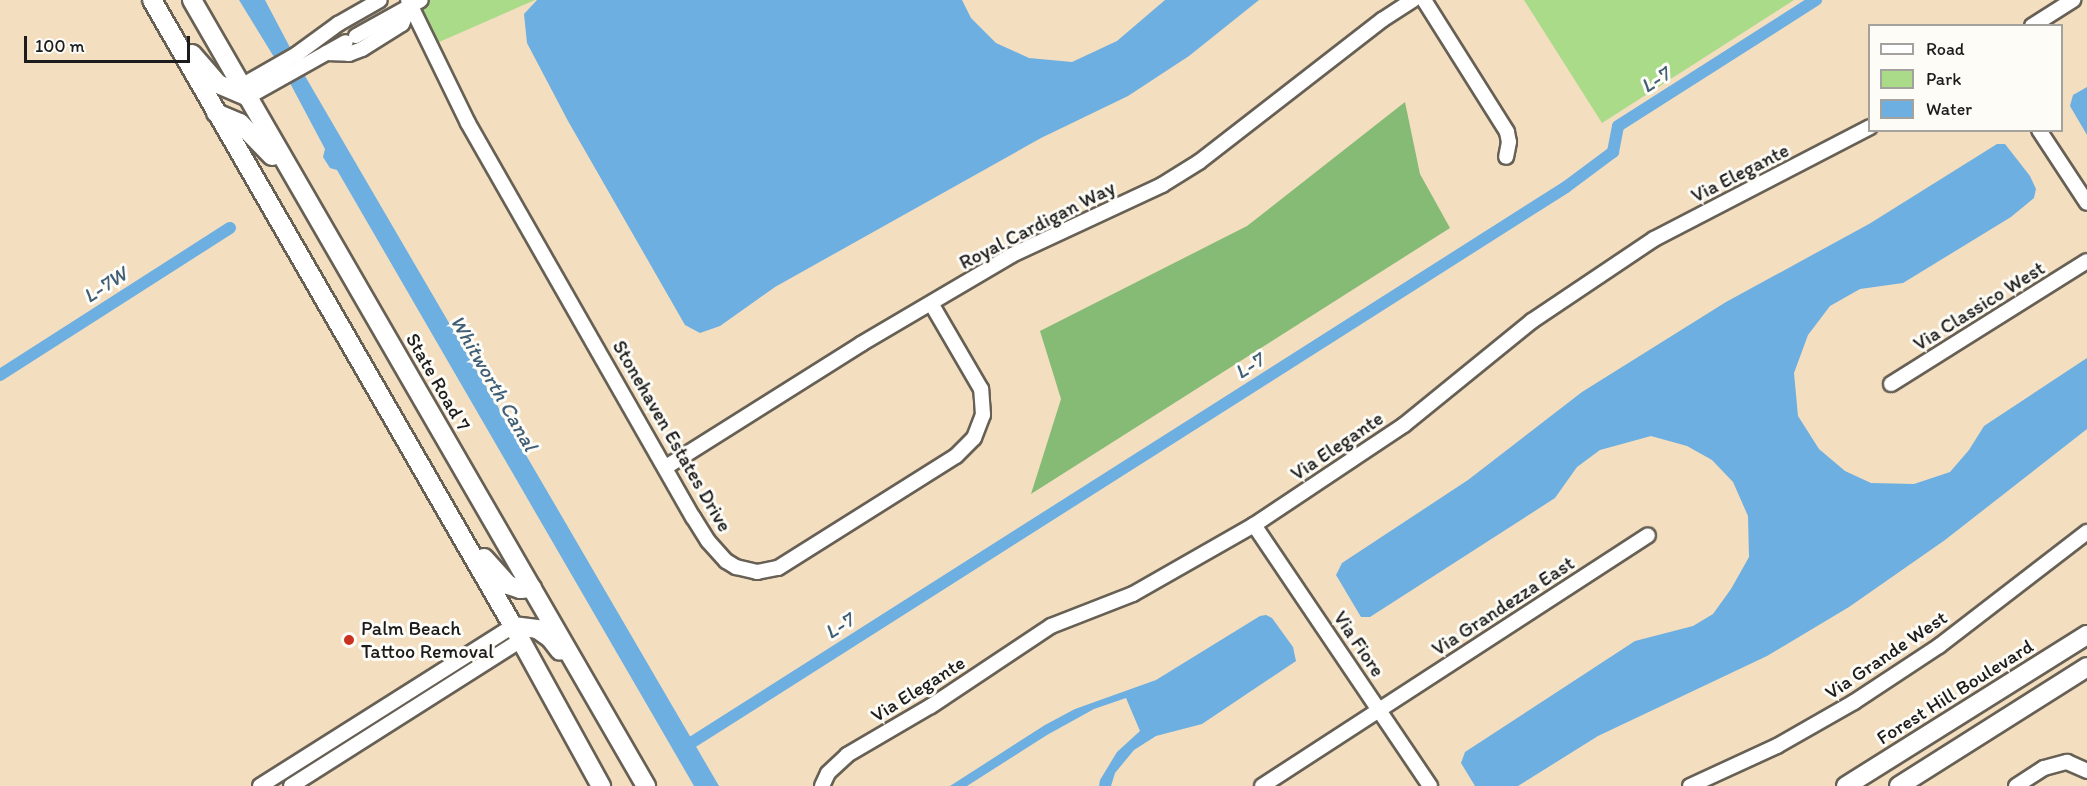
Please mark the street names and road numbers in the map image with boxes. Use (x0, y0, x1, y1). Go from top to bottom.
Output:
street label: Via Elegante (1687, 138, 1793, 208)
street label: Royal Cardigan Way (955, 175, 1119, 275)
street label: Via Classico West (1909, 256, 2049, 356)
street label: State Road 7 (401, 329, 475, 435)
street label: Stonehaven Estates Drive (607, 336, 737, 536)
street label: Via Elegante (1286, 406, 1388, 486)
street label: Via Grandezza East (1427, 551, 1579, 661)
street label: Via Fiore (1328, 606, 1390, 682)
street label: Via Grande West (1821, 606, 1951, 704)
street label: Forest Hill Boulevard (1872, 634, 2038, 750)
street label: Via Elegante (867, 651, 969, 727)

